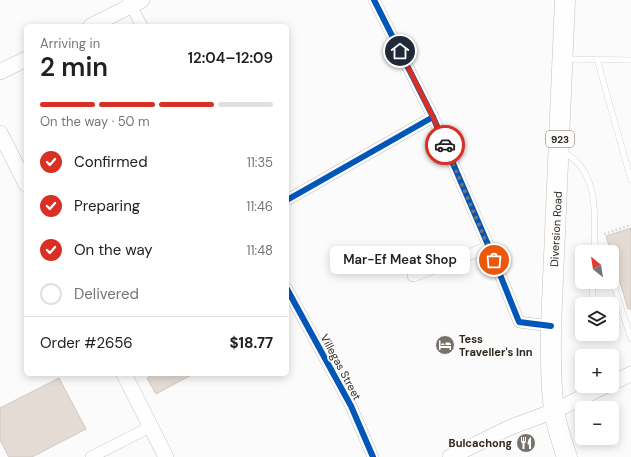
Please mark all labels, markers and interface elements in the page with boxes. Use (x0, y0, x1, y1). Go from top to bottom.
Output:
pin (383, 34, 417, 68)
text: Arriving in (40, 35, 100, 52)
icon: home (389, 40, 411, 62)
text: 12:04–12:09 (188, 48, 273, 68)
text: 2 min (40, 50, 108, 84)
text: On the way · 50 m (40, 113, 150, 130)
courier (425, 125, 465, 165)
road number: 923 (546, 131, 574, 147)
icon: car (434, 134, 456, 156)
icon: check (40, 151, 62, 173)
text: Confirmed (74, 152, 148, 172)
text: 11:35 (247, 154, 273, 171)
street label: Diversion Road (547, 191, 565, 267)
icon: check (40, 195, 62, 217)
text: Preparing (74, 196, 140, 216)
text: 11:46 (246, 198, 273, 215)
icon: check (40, 239, 62, 261)
text: On the way (74, 240, 153, 260)
text: 11:48 (246, 242, 273, 259)
pin (477, 243, 511, 277)
north arrow (575, 245, 619, 289)
map controls (575, 245, 619, 445)
callout: Mar-Ef Meat Shop (330, 246, 470, 274)
icon: bag (483, 249, 505, 271)
text: Mar-Ef Meat Shop (343, 251, 457, 268)
text: Delivered (74, 284, 139, 304)
button: layers (575, 297, 619, 341)
street label: Villegas Street (318, 332, 364, 402)
place label: Tess Traveller's Inn (459, 332, 533, 359)
text: Order #2656 (40, 333, 133, 353)
text: $18.77 (230, 333, 273, 353)
hotel icon: Tess Traveller's Inn (434, 334, 456, 356)
button: + (575, 349, 619, 393)
button: − (575, 401, 619, 445)
restaurant icon: Bulcachong (515, 432, 537, 454)
place label: Bulcachong (449, 436, 512, 450)

